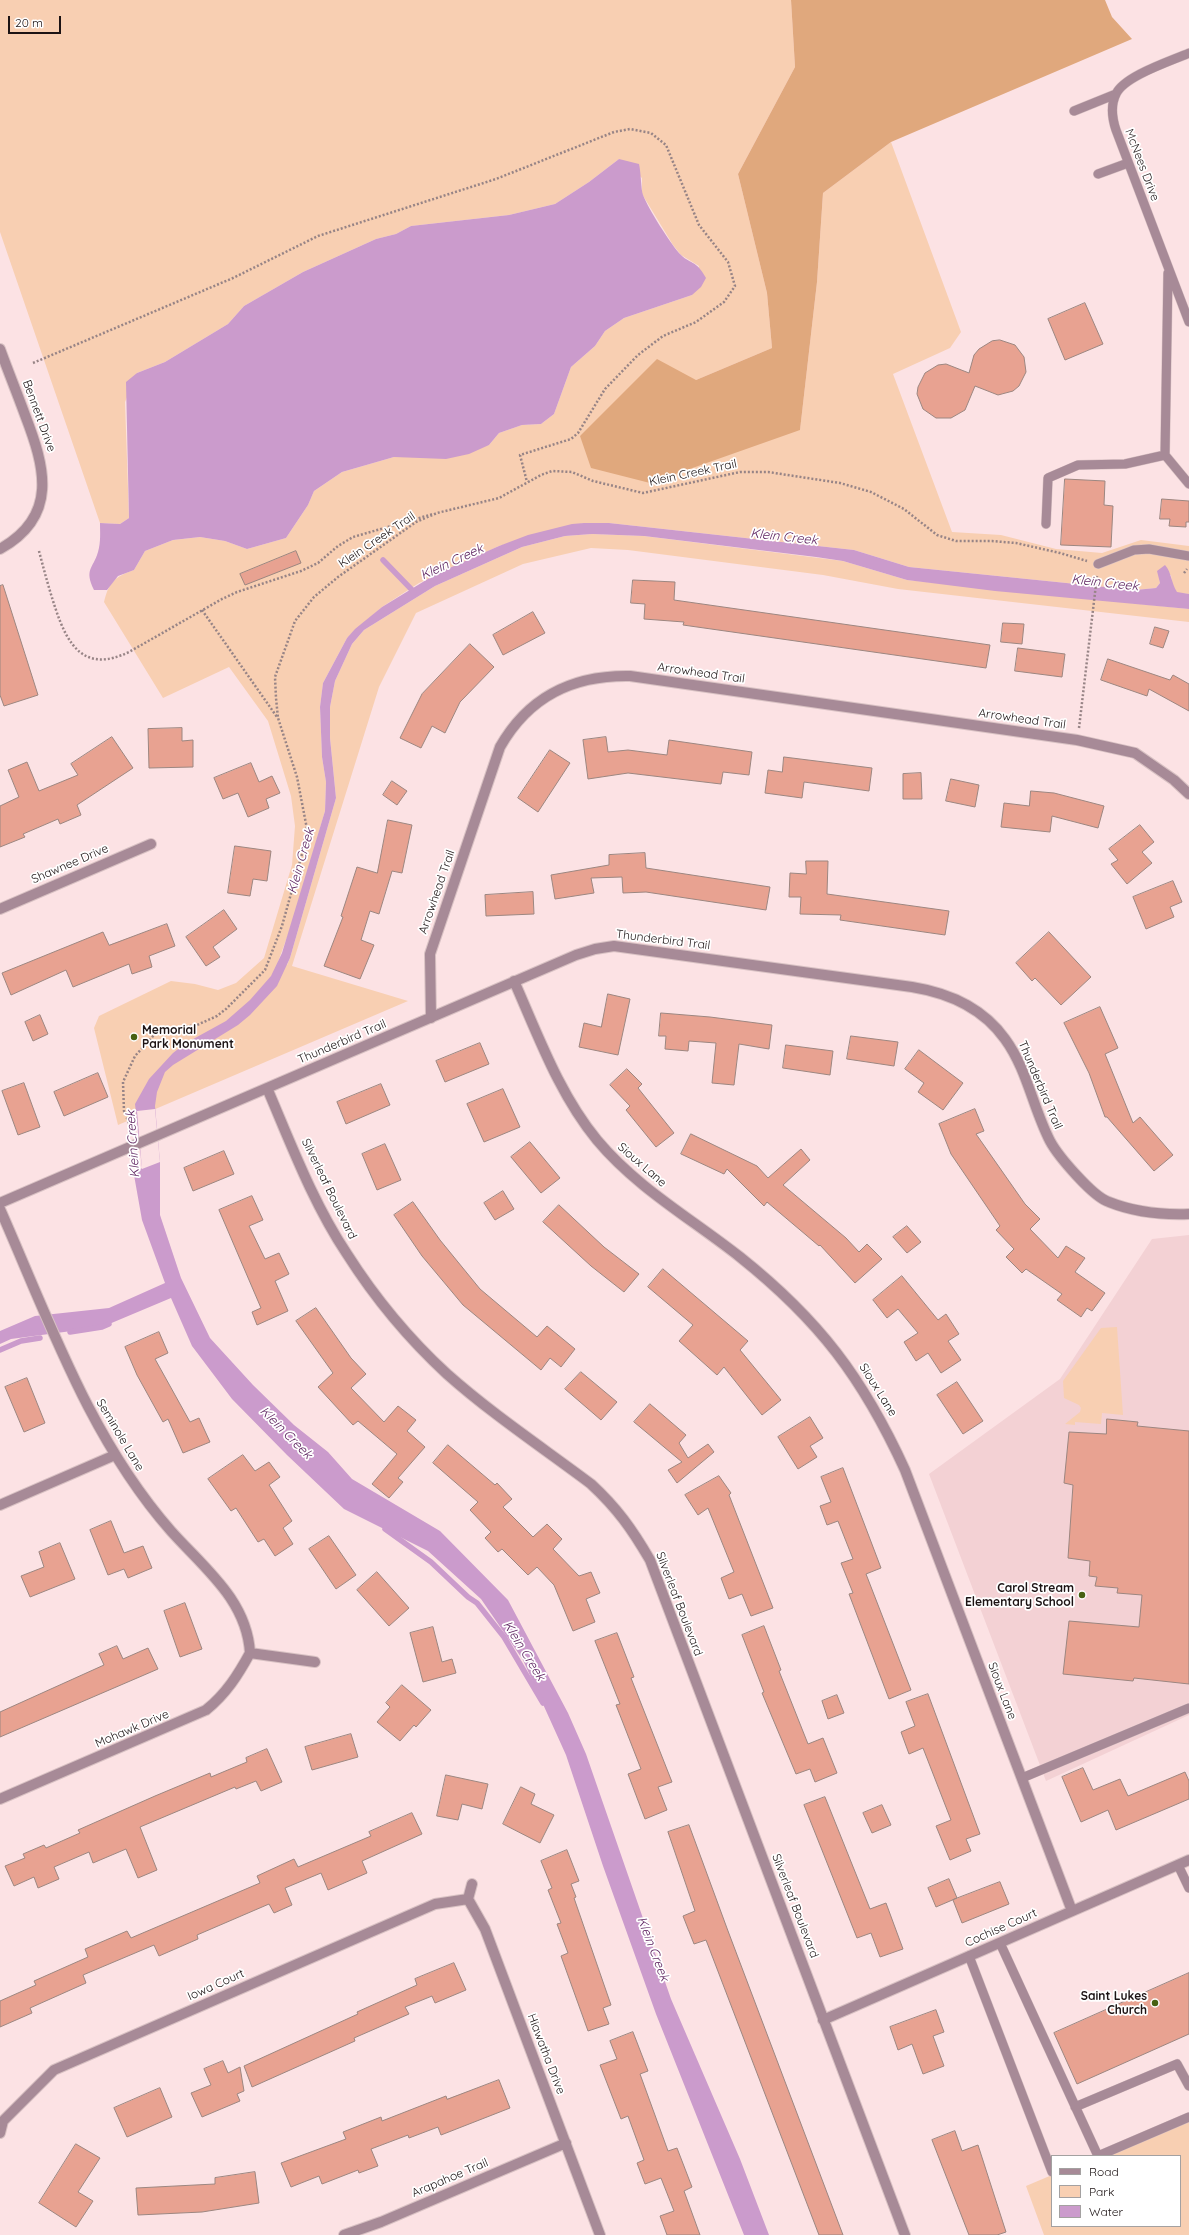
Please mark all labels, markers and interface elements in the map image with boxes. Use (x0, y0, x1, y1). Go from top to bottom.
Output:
scale bar (10, 8, 63, 34)
text: 20 m (15, 15, 43, 30)
street label: McNees Drive (1122, 127, 1162, 203)
street label: Bennett Drive (19, 378, 59, 454)
street label: Klein Creek Trail (648, 457, 738, 489)
street label: Klein Creek Trail (336, 509, 418, 571)
water label: Klein Creek (750, 526, 818, 548)
water label: Klein Creek (418, 541, 486, 583)
water label: Klein Creek (1071, 572, 1139, 594)
street label: Arrowhead Trail (656, 660, 746, 686)
street label: Arrowhead Trail (977, 706, 1067, 732)
water label: Klein Creek (284, 826, 318, 896)
street label: Shawnee Drive (29, 841, 111, 887)
street label: Arrowhead Trail (416, 848, 458, 936)
street label: Thunderbird Trail (615, 927, 711, 953)
street label: Thunderbird Trail (296, 1017, 388, 1067)
place label: Memorial Park Monument (142, 1023, 234, 1051)
marker: Memorial Park Monument (129, 1032, 139, 1042)
street label: Thunderbird Trail (1015, 1039, 1065, 1131)
water label: Klein Creek (123, 1110, 143, 1178)
street label: Silverleaf Boulevard (298, 1136, 360, 1242)
street label: Sioux Lane (615, 1140, 669, 1190)
street label: Sioux Lane (856, 1361, 900, 1419)
street label: Seminole Lane (93, 1396, 147, 1474)
water label: Klein Creek (257, 1404, 315, 1462)
street label: Silverleaf Boulevard (653, 1550, 705, 1658)
place label: Carol Stream Elementary School (965, 1581, 1074, 1609)
marker: Carol Stream Elementary School (1077, 1590, 1087, 1600)
water label: Klein Creek (499, 1618, 549, 1684)
street label: Sioux Lane (985, 1660, 1019, 1722)
street label: Mohawk Drive (93, 1707, 171, 1751)
street label: Silverleaf Boulevard (769, 1852, 821, 1960)
street label: Cochise Court (963, 1906, 1039, 1950)
water label: Klein Creek (634, 1915, 672, 1983)
street label: Iowa Court (185, 1966, 247, 2004)
place label: Saint Lukes Church (1081, 1989, 1147, 2017)
marker: Saint Lukes Church (1150, 1998, 1160, 2008)
street label: Hiawatha Drive (524, 2012, 568, 2096)
street label: Arapahoe Trail (410, 2155, 490, 2201)
legend (1051, 2155, 1181, 2227)
text: Road (1089, 2164, 1119, 2179)
text: Park (1089, 2184, 1114, 2199)
text: Water (1089, 2204, 1123, 2219)

